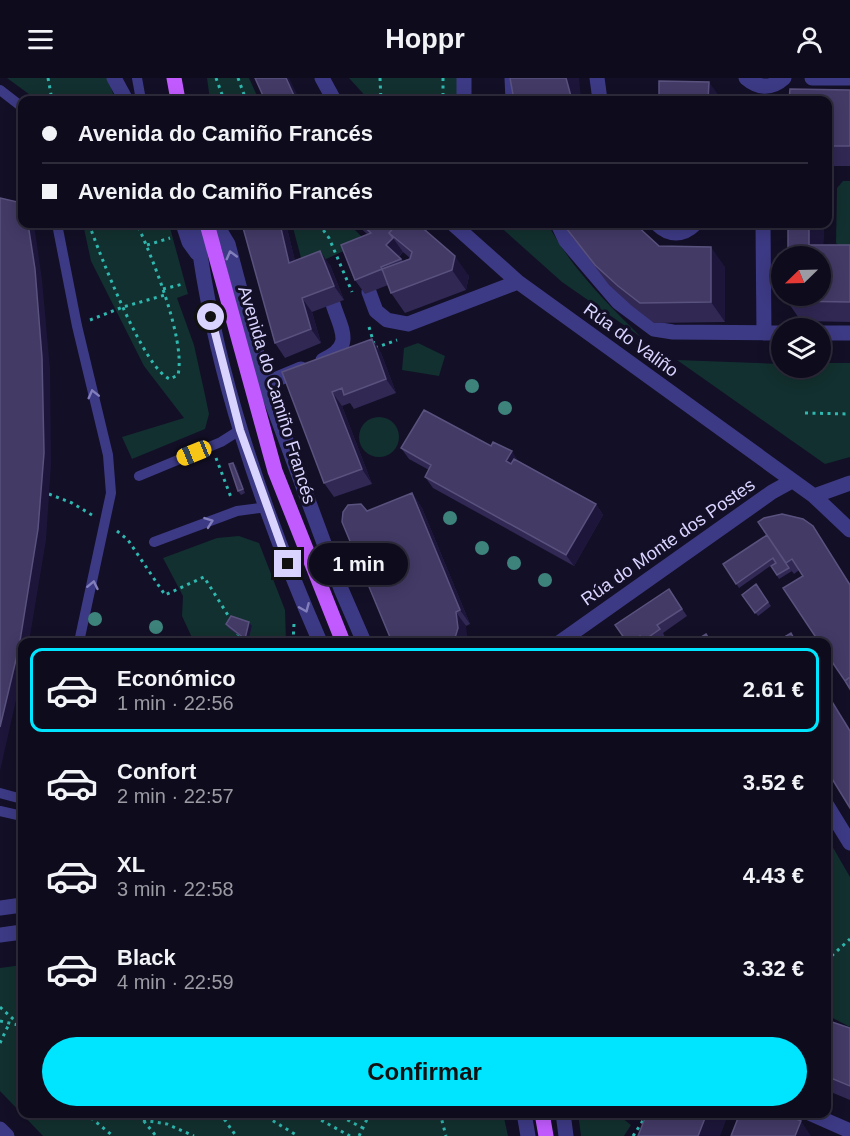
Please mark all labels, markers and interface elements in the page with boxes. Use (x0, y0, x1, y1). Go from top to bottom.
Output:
icon: menu (24, 23, 57, 56)
icon: person (793, 23, 826, 56)
text: Hoppr (385, 24, 465, 54)
text: Avenida do Camiño Francés (78, 121, 373, 146)
text: Avenida do Camiño Francés (78, 179, 373, 204)
north arrow (771, 246, 831, 306)
map controls (771, 246, 831, 378)
one-way arrow (226, 250, 238, 261)
street label: Avenida do Camiño Francés (234, 284, 320, 506)
street label: Rúa do Valiño (580, 299, 682, 381)
route start (197, 303, 224, 330)
button: layers (771, 318, 831, 378)
one-way arrow (88, 389, 101, 399)
car (174, 438, 214, 468)
street label: Rúa do Monte dos Postes (577, 474, 759, 610)
one-way arrow (203, 516, 214, 529)
callout: 1 min (309, 543, 408, 585)
route end (274, 550, 301, 577)
text: 1 min (332, 553, 385, 575)
one-way arrow (85, 580, 98, 590)
one-way arrow (298, 602, 310, 613)
icon: car (45, 663, 99, 717)
text: Económico (117, 666, 236, 691)
text: 2.61 € (743, 677, 804, 702)
text: 1 min · 22:56 (117, 692, 234, 714)
icon: car (45, 756, 99, 810)
text: Confort (117, 759, 196, 784)
text: 3.52 € (743, 770, 804, 795)
text: 2 min · 22:57 (117, 785, 234, 807)
icon: car (45, 849, 99, 903)
text: XL (117, 852, 145, 877)
text: 4.43 € (743, 863, 804, 888)
text: 3 min · 22:58 (117, 878, 234, 900)
icon: car (45, 942, 99, 996)
text: Black (117, 945, 176, 970)
text: 3.32 € (743, 956, 804, 981)
text: 4 min · 22:59 (117, 971, 234, 993)
button: Confirmar (42, 1037, 807, 1106)

